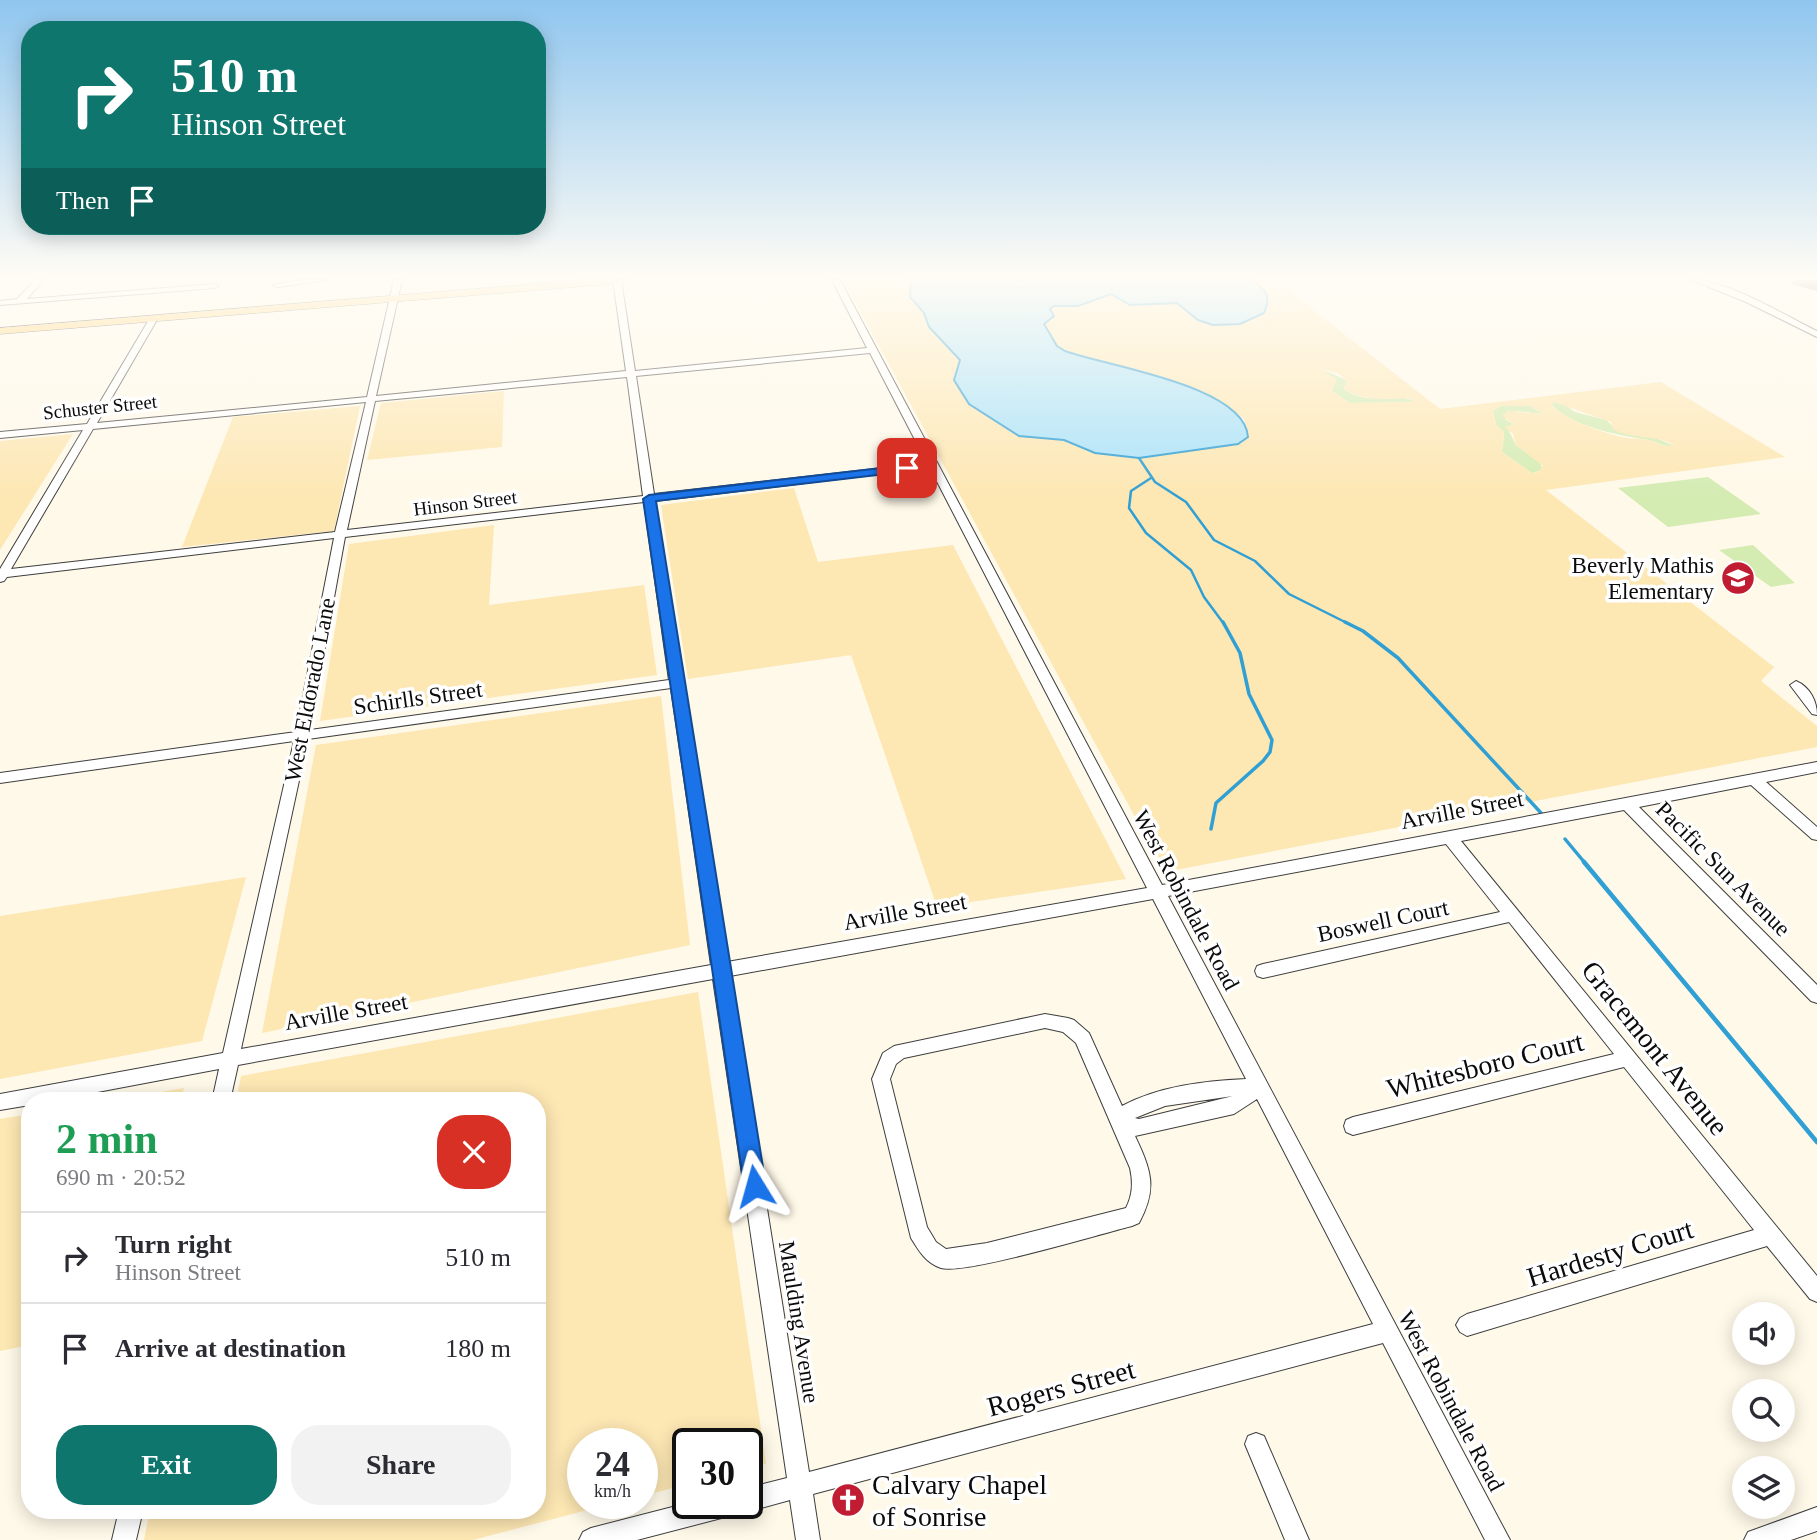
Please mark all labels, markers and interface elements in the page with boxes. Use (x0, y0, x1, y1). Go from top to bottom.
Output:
text: 510 m (171, 48, 298, 103)
icon: right (56, 49, 147, 140)
text: Hinson Street (171, 106, 346, 142)
icon: arrive (123, 182, 161, 220)
text: Then (56, 186, 109, 215)
street label: Schuster Street (42, 390, 159, 423)
pin (877, 438, 937, 498)
icon: arrive (888, 449, 926, 487)
street label: Hinson Street (412, 486, 519, 520)
place label: Beverly Mathis Elementary (1572, 553, 1714, 604)
school or university icon: Beverly Mathis Elementary (1719, 559, 1757, 597)
street label: West Eldorado Lane (280, 596, 340, 784)
street label: Schirlls Street (352, 677, 485, 719)
street label: Arville Street (1398, 786, 1526, 834)
street label: Pacific Sun Avenue (1651, 797, 1795, 941)
street label: West Robindale Road (1128, 806, 1244, 995)
street label: Arville Street (842, 889, 969, 935)
street label: Boswell Court (1315, 895, 1452, 947)
street label: Gracemont Avenue (1575, 955, 1735, 1141)
street label: Arville Street (283, 989, 410, 1035)
street label: Whitesboro Court (1384, 1026, 1587, 1104)
button: close (437, 1115, 511, 1189)
text: 2 min (56, 1116, 158, 1162)
position arrow (718, 1149, 792, 1223)
text: 690 m · 20:52 (56, 1165, 186, 1190)
street label: Hardesty Court (1523, 1213, 1697, 1293)
text: Turn right (115, 1230, 232, 1259)
icon: right (56, 1239, 94, 1277)
street label: Maulding Avenue (774, 1239, 824, 1405)
text: 510 m (445, 1243, 511, 1272)
text: Hinson Street (115, 1260, 241, 1285)
map controls (1732, 1302, 1795, 1519)
button: sound (1732, 1302, 1795, 1365)
street label: West Robindale Road (1393, 1307, 1509, 1496)
icon: arrive (56, 1330, 94, 1368)
text: Arrive at destination (115, 1334, 346, 1363)
text: 180 m (445, 1334, 511, 1363)
street label: Rogers Street (984, 1353, 1138, 1423)
button: search (1732, 1379, 1795, 1442)
button: Exit (56, 1425, 277, 1505)
button: Share (291, 1425, 511, 1505)
speed limit sign: 30 (672, 1428, 763, 1519)
text: 24 (595, 1445, 630, 1484)
button: layers (1732, 1456, 1795, 1519)
place label: Calvary Chapel of Sonrise (872, 1469, 1047, 1532)
text: km/h (594, 1481, 631, 1501)
church icon: Calvary Chapel of Sonrise (829, 1481, 867, 1519)

